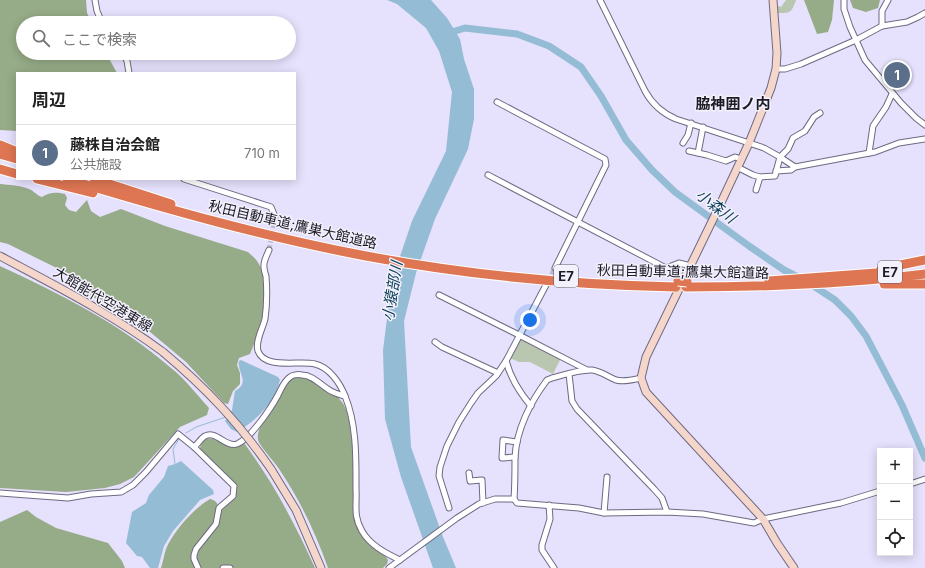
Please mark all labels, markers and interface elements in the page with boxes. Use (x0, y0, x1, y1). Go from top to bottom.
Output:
search box (16, 16, 296, 60)
icon: search (30, 27, 52, 49)
text: ここで検索 (62, 30, 137, 49)
pin: 1 (884, 60, 910, 90)
text: 周辺 (32, 90, 66, 110)
district label: 脇神囲ノ内 (695, 94, 771, 113)
text: 藤株自治会館 (70, 135, 160, 154)
text: 1 (42, 145, 48, 161)
text: 710 m (244, 145, 280, 161)
text: 公共施設 (70, 156, 122, 172)
water label: 小森川 (692, 185, 741, 228)
street label: 秋田自動車道;鷹巣大館道路 (207, 196, 379, 252)
water label: 小猿部川 (378, 258, 406, 322)
street label: 秋田自動車道;鷹巣大館道路 (597, 261, 769, 281)
road number: E7 (878, 261, 902, 283)
street label: 大館能代空港東線 (51, 263, 155, 335)
road number: E7 (554, 265, 578, 287)
your location (520, 310, 540, 330)
map controls (877, 448, 913, 556)
button: + (877, 448, 913, 484)
button: − (877, 484, 913, 520)
button: locate (877, 520, 913, 556)

